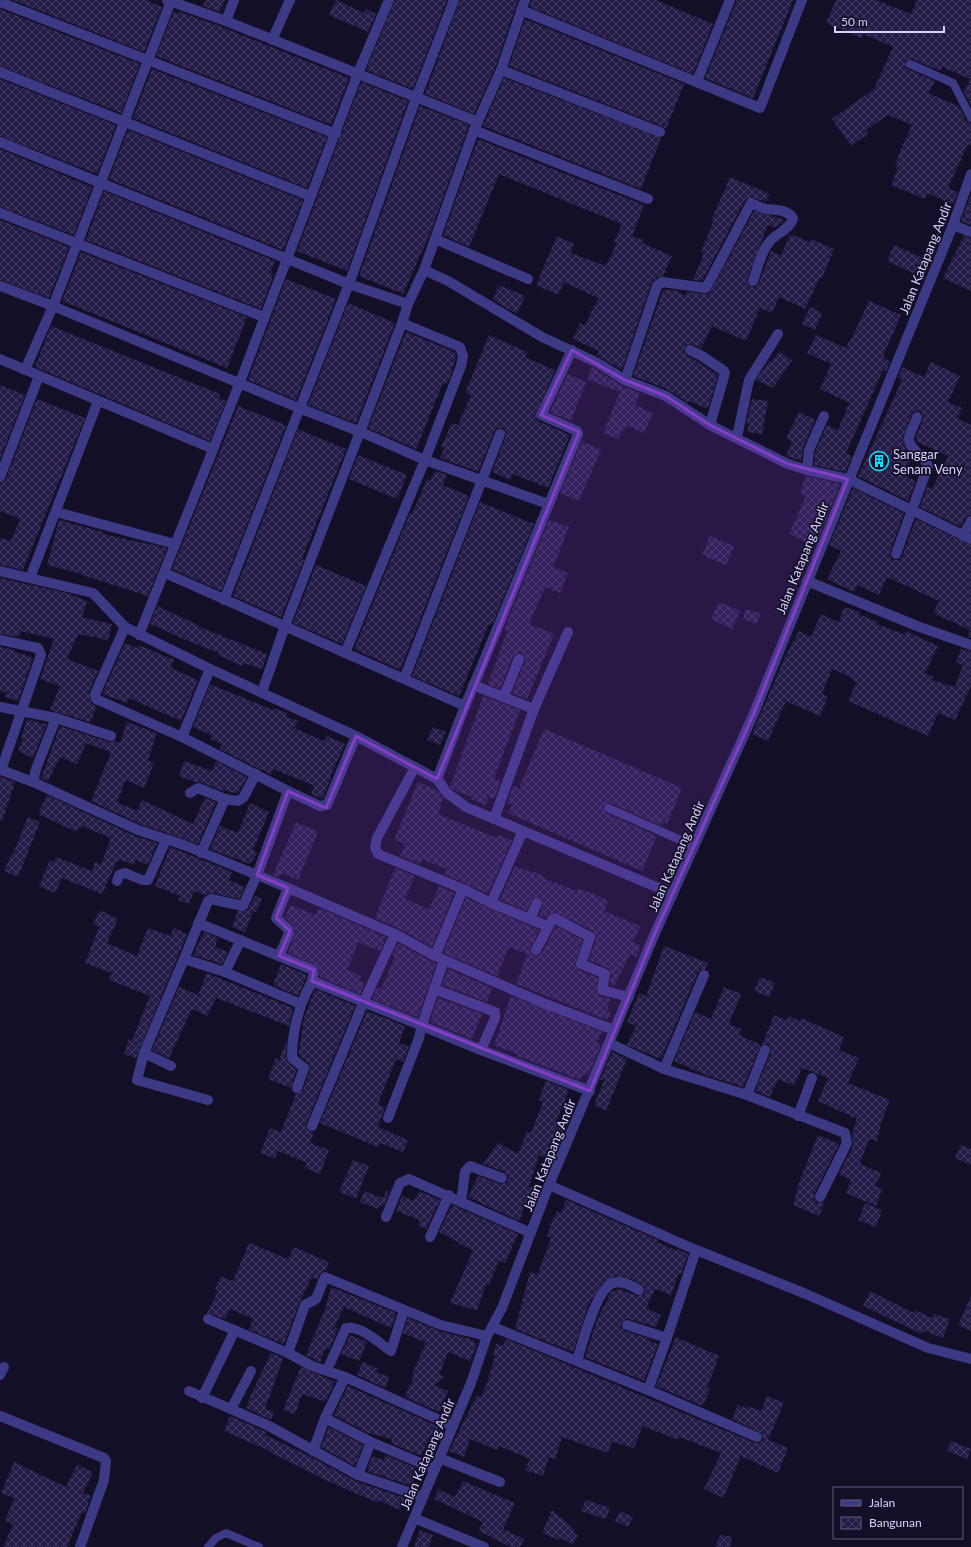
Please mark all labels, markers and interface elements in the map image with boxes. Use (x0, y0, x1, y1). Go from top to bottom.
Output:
scale bar (835, 8, 944, 34)
text: 50 m (841, 14, 868, 29)
street label: Jalan Katapang Andir (895, 199, 955, 316)
place label: Sanggar Senam Veny (893, 446, 963, 477)
building icon: Sanggar Senam Veny (868, 450, 890, 472)
street label: Jalan Katapang Andir (772, 499, 832, 616)
street label: Jalan Katapang Andir (644, 798, 708, 914)
street label: Jalan Katapang Andir (519, 1096, 579, 1213)
street label: Jalan Katapang Andir (396, 1396, 458, 1512)
legend (833, 1487, 963, 1539)
text: Jalan (869, 1495, 895, 1510)
text: Bangunan (869, 1515, 922, 1530)

